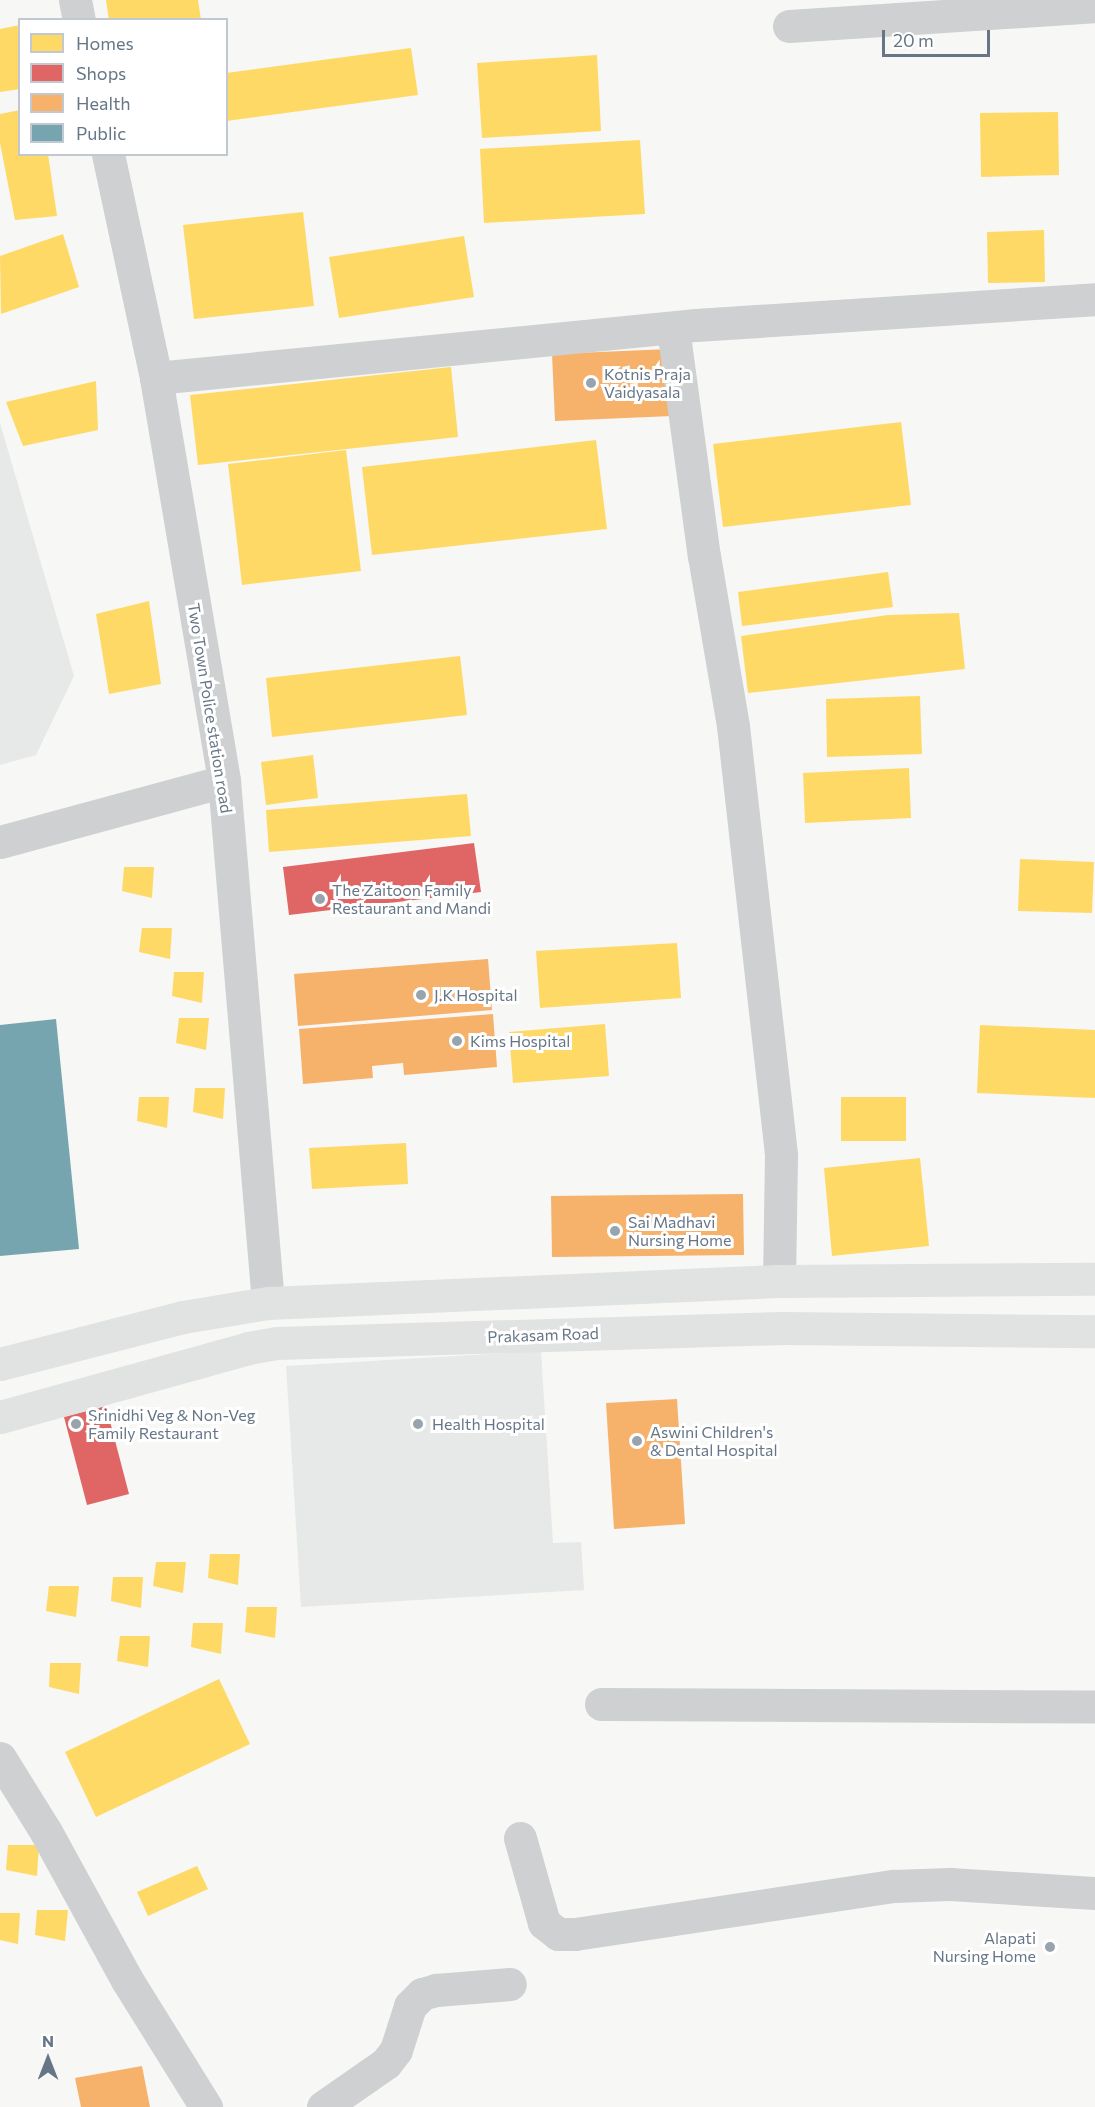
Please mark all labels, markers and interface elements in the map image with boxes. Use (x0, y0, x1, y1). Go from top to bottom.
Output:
legend (18, 18, 228, 156)
scale bar (885, 18, 993, 56)
text: 20 m (893, 29, 934, 51)
text: Homes (76, 32, 134, 54)
text: Shops (76, 62, 126, 84)
text: Health (76, 92, 131, 114)
text: Public (76, 122, 126, 144)
place label: Kotnis Praja Vaidyasala (604, 364, 691, 402)
marker: Kotnis Praja Vaidyasala (582, 374, 600, 392)
street label: Two Town Police station road (184, 602, 236, 814)
place label: The Zaitoon Family Restaurant and Mandi (332, 880, 491, 918)
marker: The Zaitoon Family Restaurant and Mandi (313, 892, 327, 906)
place label: J.K Hospital (434, 985, 517, 1005)
marker: J.K Hospital (412, 986, 430, 1004)
place label: Kims Hospital (470, 1031, 570, 1051)
marker: Kims Hospital (448, 1032, 466, 1050)
place label: Sai Madhavi Nursing Home (628, 1212, 731, 1250)
marker: Sai Madhavi Nursing Home (606, 1222, 624, 1240)
street label: Prakasam Road (487, 1323, 599, 1347)
place label: Srinidhi Veg & Non-Veg Family Restaurant (88, 1405, 255, 1443)
place label: Health Hospital (432, 1414, 545, 1434)
marker: Health Hospital (409, 1415, 427, 1433)
marker: Srinidhi Veg & Non-Veg Family Restaurant (69, 1417, 83, 1431)
place label: Aswini Children's & Dental Hospital (650, 1422, 777, 1460)
marker: Aswini Children's & Dental Hospital (628, 1432, 646, 1450)
place label: Alapati Nursing Home (933, 1928, 1036, 1966)
marker: Alapati Nursing Home (1041, 1938, 1059, 1956)
north arrow (18, 2029, 78, 2089)
text: N (42, 2031, 54, 2050)

